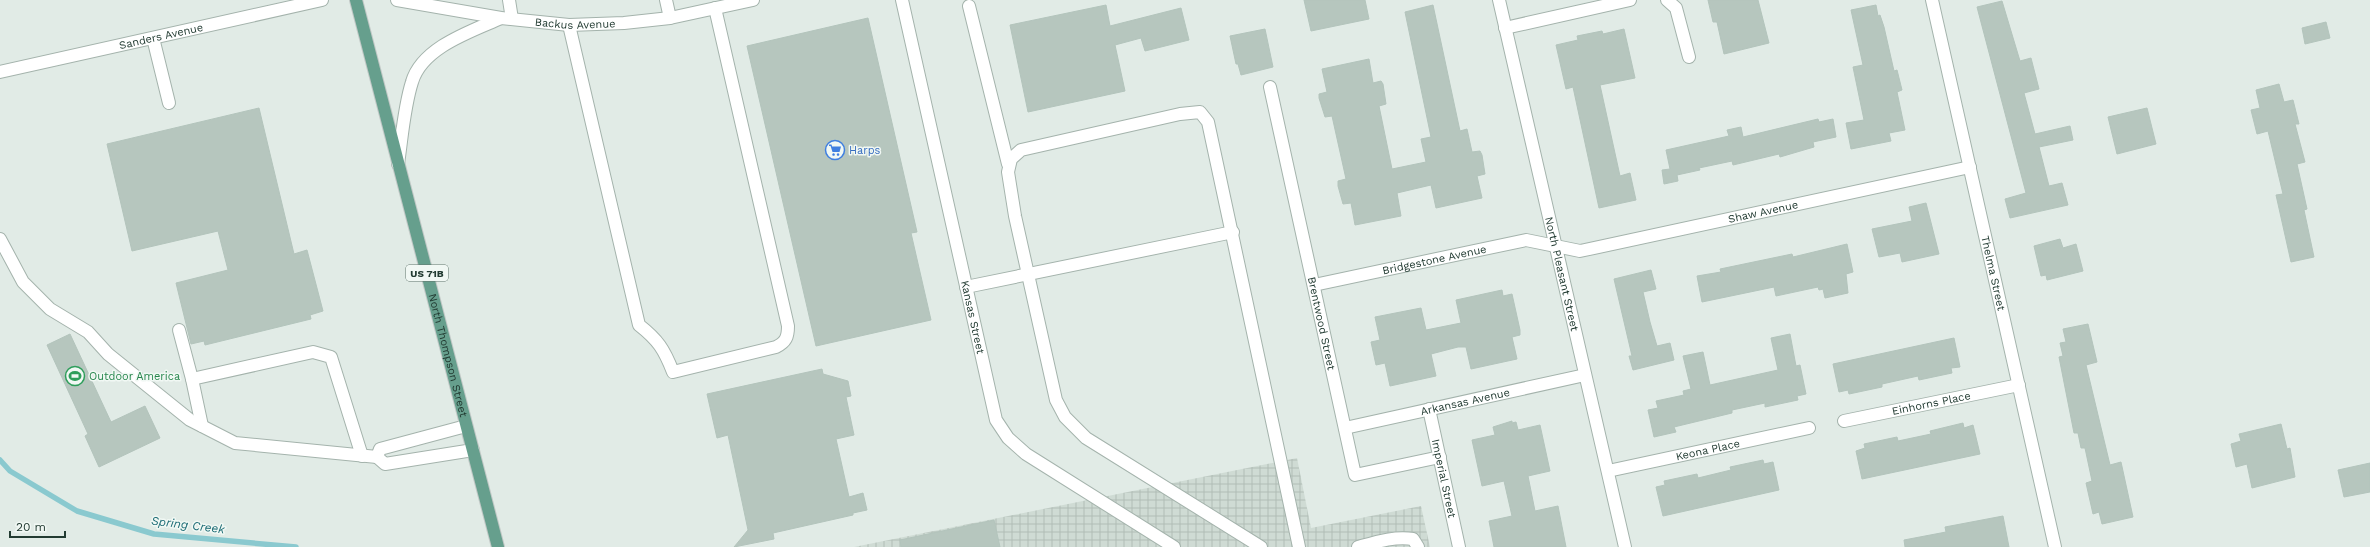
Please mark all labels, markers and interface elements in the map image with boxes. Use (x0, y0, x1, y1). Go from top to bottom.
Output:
street label: Backus Avenue (534, 15, 616, 32)
street label: Sanders Avenue (118, 20, 204, 52)
supermarket icon: Harps (824, 139, 846, 161)
place label: Harps (849, 144, 881, 157)
street label: Shaw Avenue (1727, 198, 1799, 225)
street label: North Pleasant Street (1543, 215, 1582, 333)
street label: Thelma Street (1979, 235, 2008, 312)
street label: Bridgestone Avenue (1381, 242, 1488, 277)
road number: US 71B (406, 265, 448, 281)
street label: Brentwood Street (1305, 275, 1338, 372)
street label: Kansas Street (958, 279, 988, 355)
street label: North Thompson Street (426, 292, 471, 419)
sports icon: Outdoor America (64, 365, 86, 387)
place label: Outdoor America (89, 370, 180, 383)
street label: Arkansas Avenue (1419, 385, 1511, 418)
street label: Einhorns Place (1891, 389, 1972, 417)
street label: Keona Place (1675, 436, 1741, 463)
street label: Imperial Street (1429, 438, 1459, 519)
scale bar (10, 513, 65, 539)
water label: Spring Creek (150, 514, 226, 537)
text: 20 m (16, 520, 46, 534)

